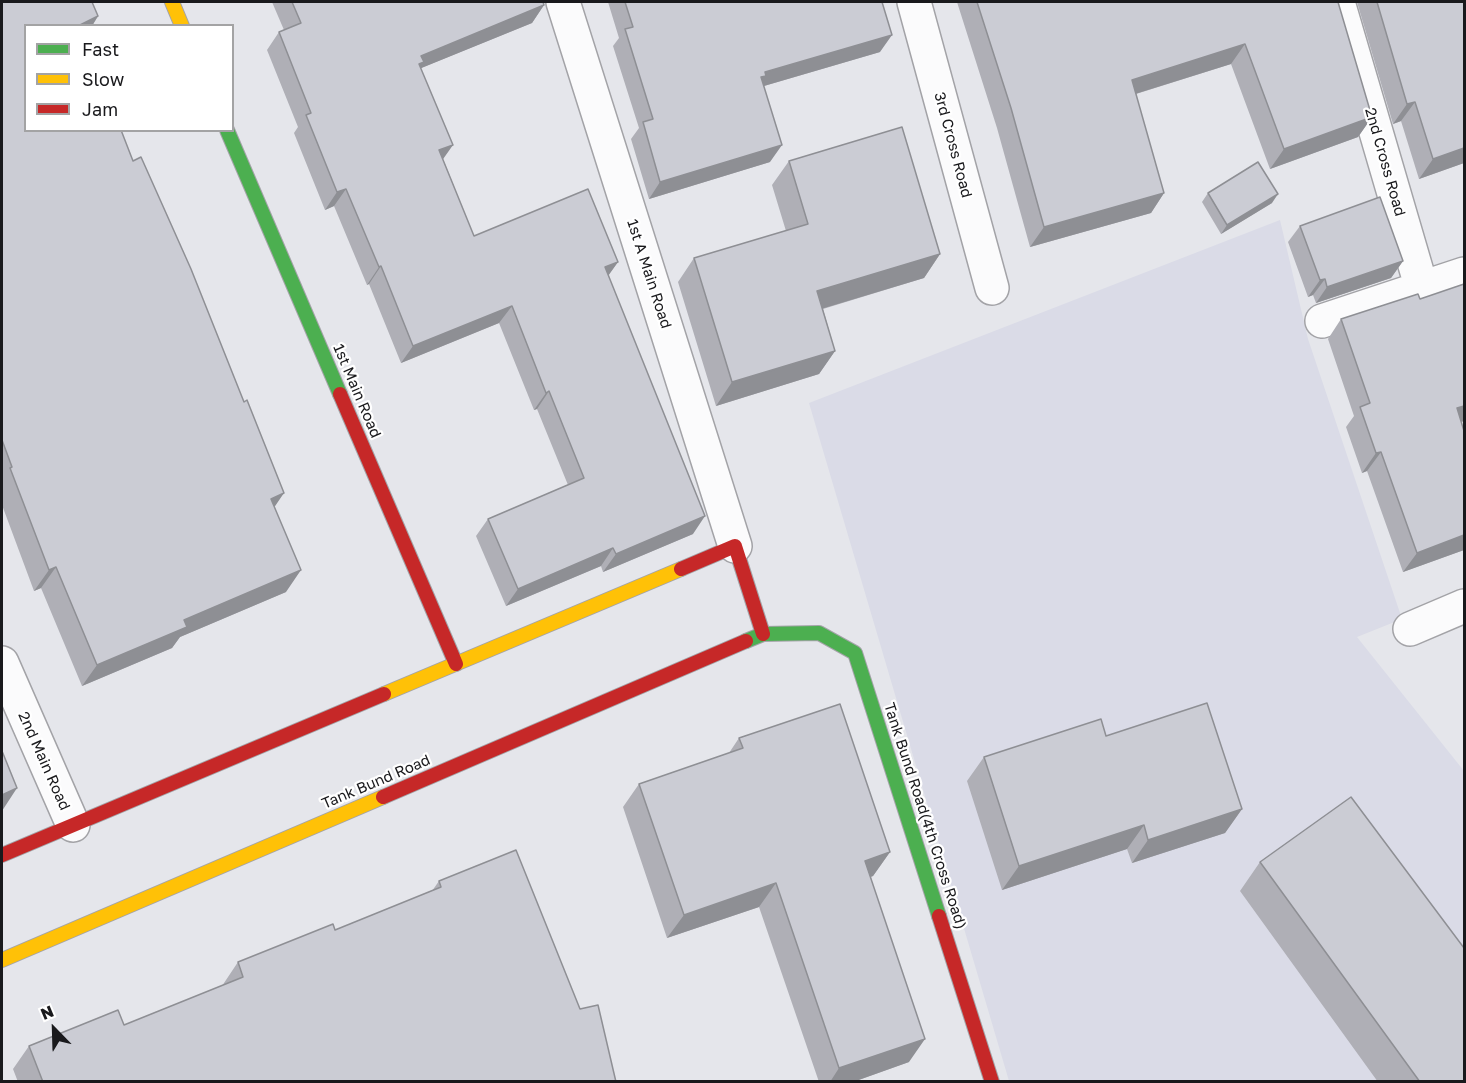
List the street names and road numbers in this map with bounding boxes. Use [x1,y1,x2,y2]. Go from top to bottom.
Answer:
street label: 3rd Cross Road [930,90,976,200]
street label: 2nd Cross Road [1361,106,1409,218]
street label: 1st A Main Road [623,217,675,331]
street label: 1st Main Road [329,341,385,441]
street label: Tank Bund Road(4th Cross Road) [880,701,970,931]
street label: 2nd Main Road [14,709,74,813]
street label: Tank Bund Road [319,751,433,813]

